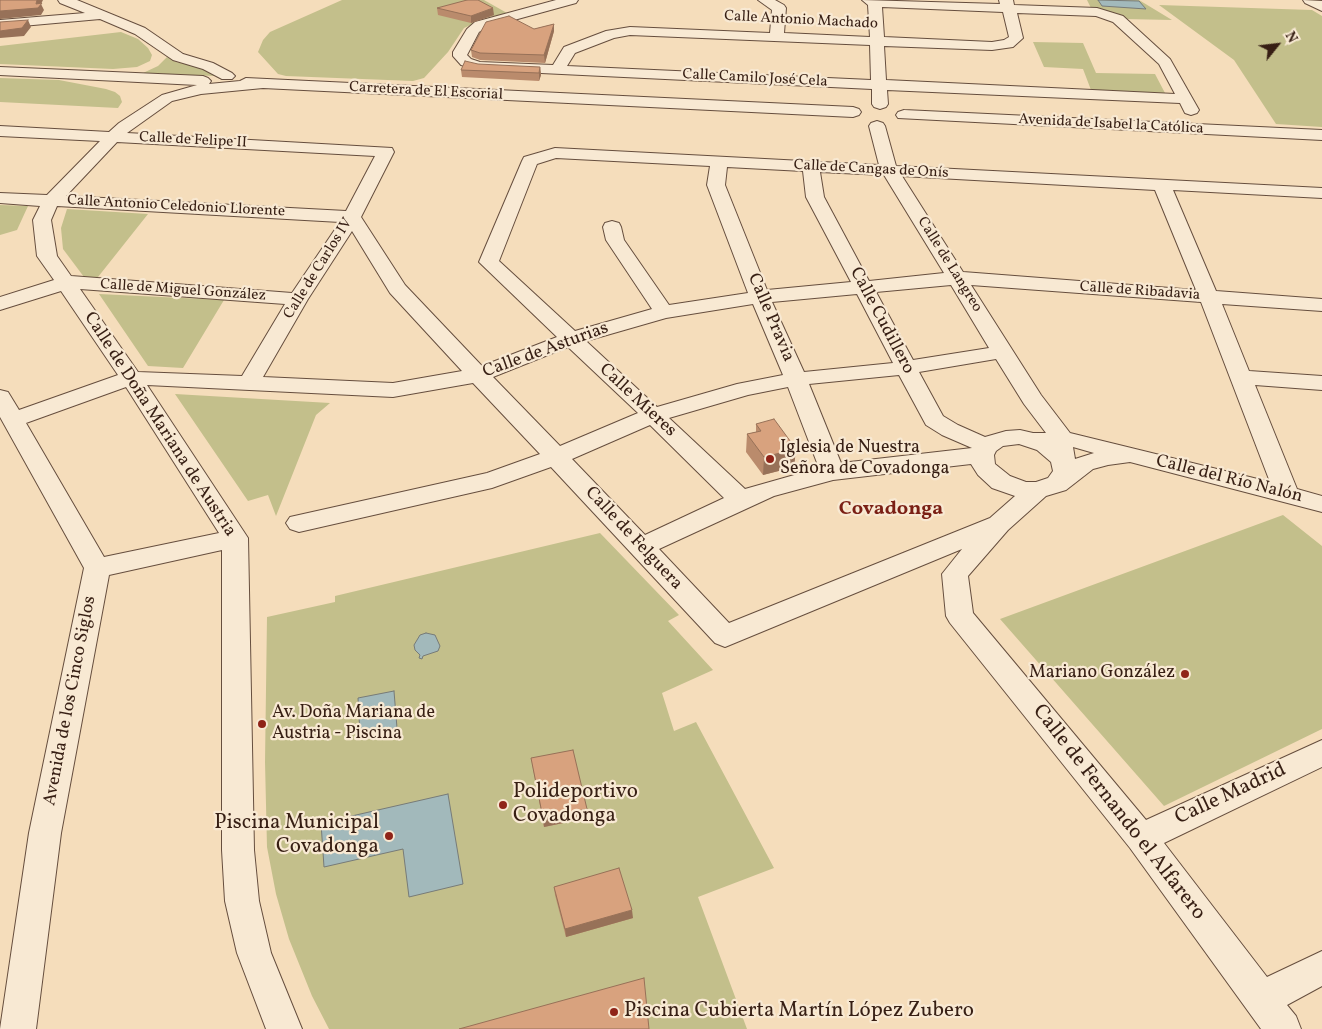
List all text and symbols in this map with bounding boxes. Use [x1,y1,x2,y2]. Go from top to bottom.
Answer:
street label: Calle Antonio Machado [724,8,878,34]
north arrow [1252,20,1302,70]
text: N [1280,28,1301,47]
street label: Calle Camilo José Cela [682,66,828,92]
street label: Carretera de El Escorial [349,79,503,105]
street label: Avenida de Isabel la Católica [1018,111,1204,139]
street label: Calle de Felipe II [139,129,247,153]
street label: Calle de Cangas de Onís [793,157,949,183]
street label: Calle Antonio Celedonio Llorente [67,192,285,222]
street label: Calle de Langreo [913,214,985,316]
street label: Calle de Carlos IV [281,215,357,323]
street label: Calle Cudillero [844,264,918,378]
street label: Calle Pravia [742,271,798,365]
street label: Calle de Miguel González [100,276,266,306]
street label: Calle de Ribadavia [1079,279,1201,305]
street label: Calle de Doña Mariana de Austria [78,309,240,541]
street label: Calle de Asturias [480,318,612,384]
street label: Calle Mieres [594,360,680,442]
place label: Iglesia de Nuestra Señora de Covadonga [780,438,949,480]
street label: Calle del Río Nalón [1154,451,1304,509]
marker: Iglesia de Nuestra Señora de Covadonga [764,453,776,465]
street label: Calle de Felguera [580,483,686,595]
district label: Covadonga [839,498,943,522]
street label: Avenida de los Cinco Siglos [40,594,102,808]
place label: Mariano González [1029,663,1175,685]
marker: Mariano González [1179,668,1191,680]
street label: Calle de Fernando el Alfarero [1026,700,1210,926]
place label: Av. Doña Mariana de Austria - Piscina [272,703,435,746]
marker: Av. Doña Mariana de Austria - Piscina [256,718,268,730]
street label: Calle Madrid [1171,758,1291,832]
place label: Polideportivo Covadonga [513,780,638,830]
marker: Polideportivo Covadonga [497,799,509,811]
place label: Piscina Municipal Covadonga [214,811,379,861]
marker: Piscina Municipal Covadonga [383,830,395,842]
place label: Piscina Cubierta Martín López Zubero [624,999,974,1025]
marker: Piscina Cubierta Martín López Zubero [608,1006,620,1018]

